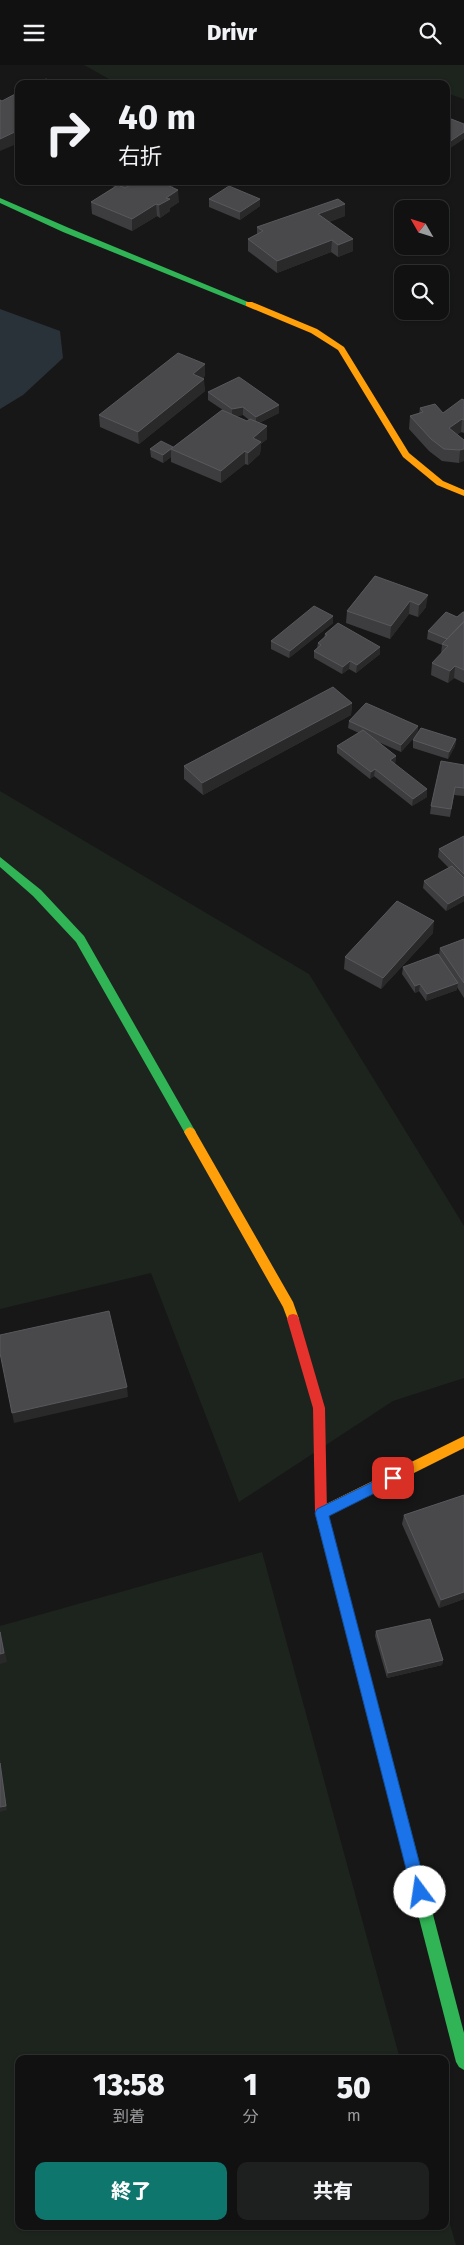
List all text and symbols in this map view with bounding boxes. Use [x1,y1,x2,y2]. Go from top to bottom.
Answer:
icon: menu [20,19,48,47]
text: Drivr [207,19,257,46]
icon: search [416,19,444,47]
text: 40 m [118,96,196,138]
icon: right [35,100,100,165]
text: 右折 [118,143,162,170]
north arrow [394,200,449,255]
map controls [394,200,449,320]
button: search [394,265,449,320]
pin [372,1457,414,1499]
icon: arrive [379,1464,407,1492]
position arrow [393,1865,445,1917]
text: 13:58 [93,2067,165,2103]
text: 1 [244,2067,258,2103]
text: 50 [337,2070,371,2106]
text: m [347,2106,361,2125]
text: 到着 [113,2107,145,2126]
text: 分 [243,2107,259,2126]
button: 終了 [35,2162,227,2220]
button: 共有 [237,2162,429,2220]

